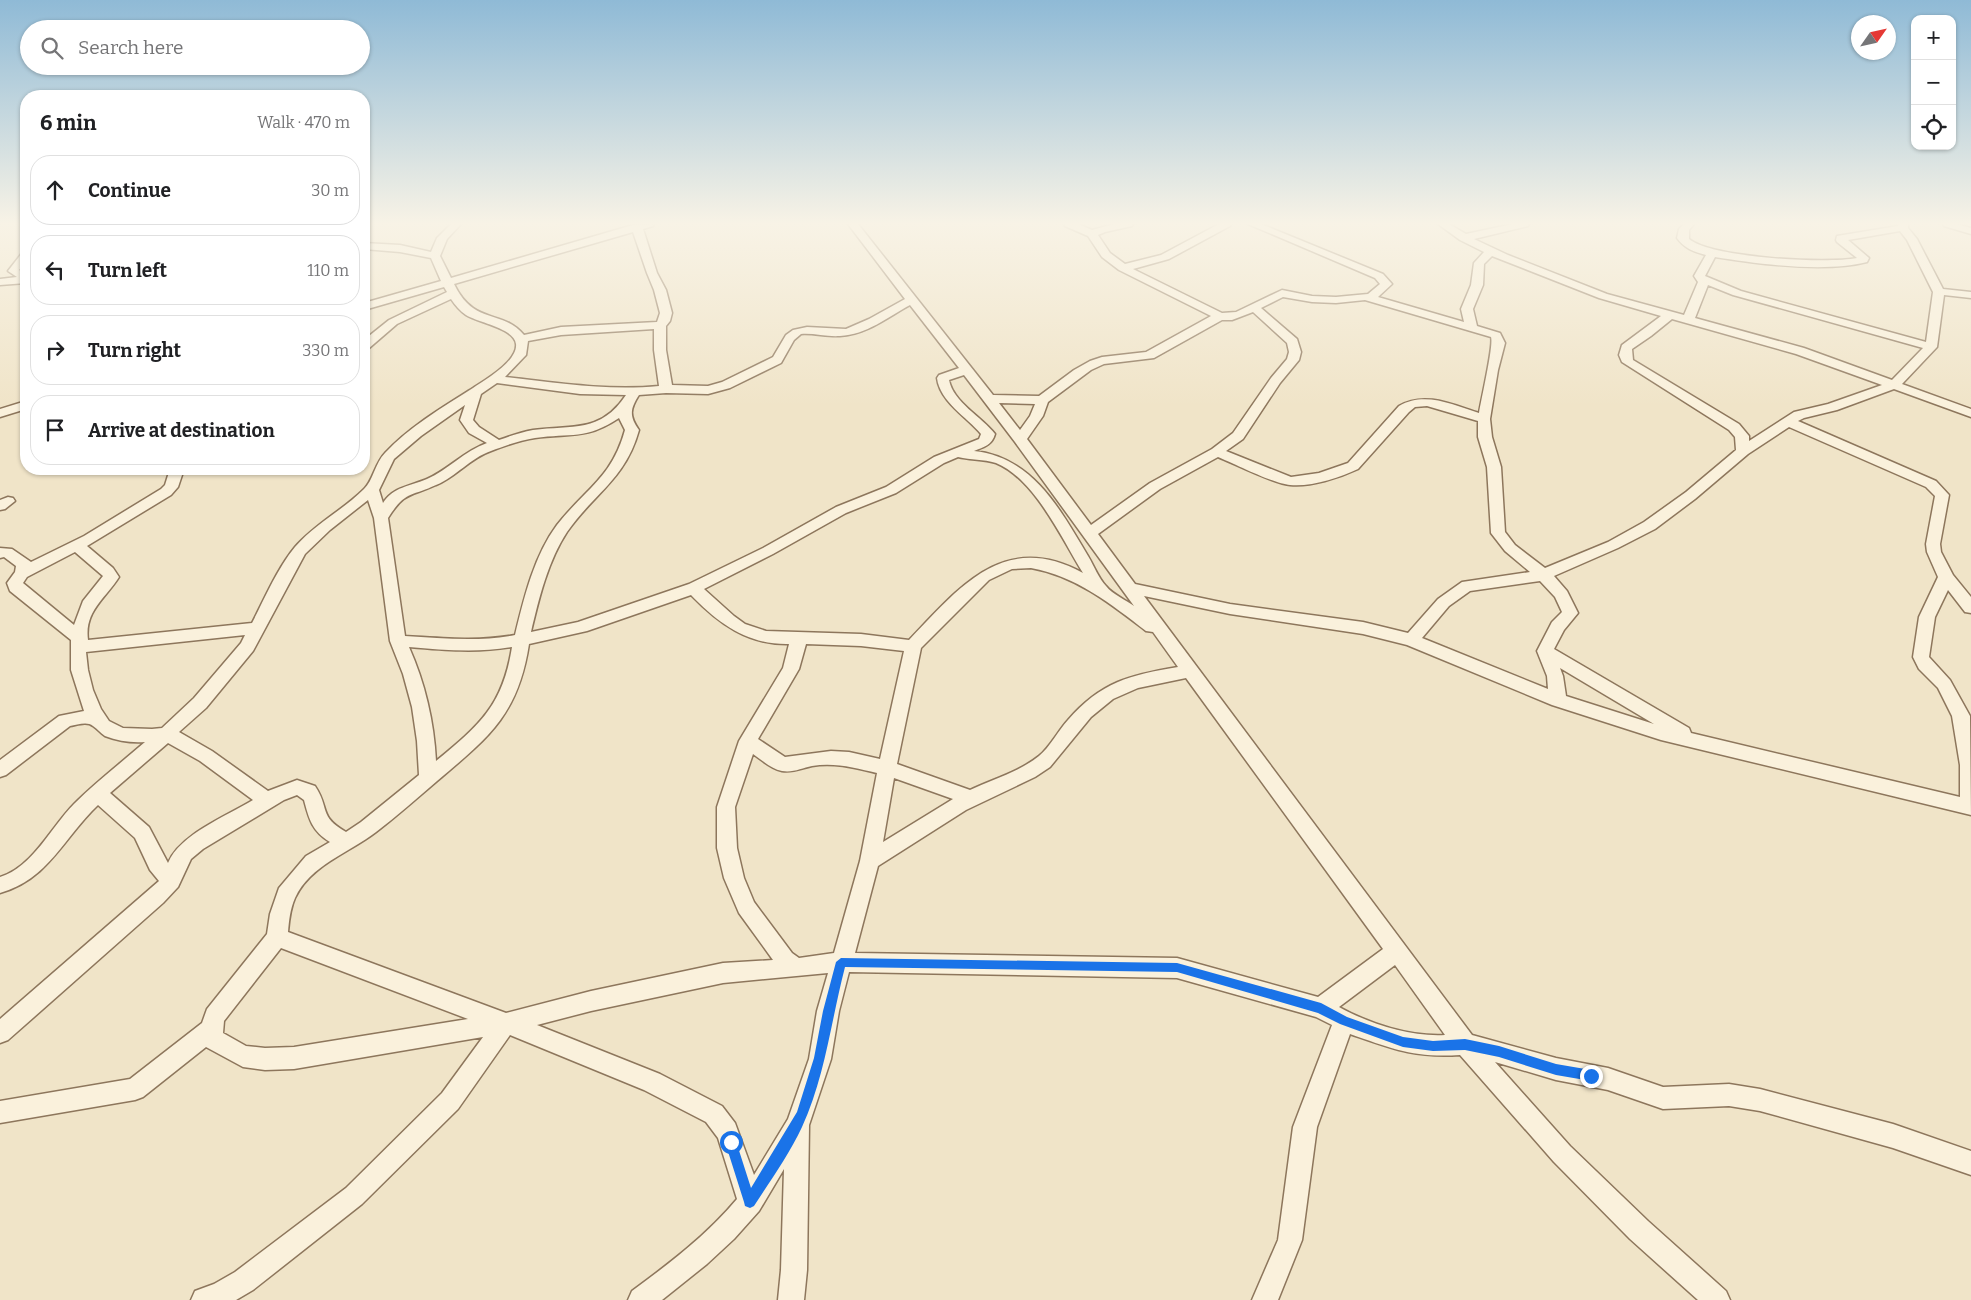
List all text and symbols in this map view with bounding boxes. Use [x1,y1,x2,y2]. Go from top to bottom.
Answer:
north arrow [1851,15,1896,60]
map controls [1911,15,1956,150]
button: + [1911,15,1956,60]
search box [20,20,370,75]
icon: search [38,34,66,62]
text: Search here [78,36,183,59]
button: − [1911,60,1956,105]
button: locate [1911,105,1956,150]
text: 6 min [40,110,96,136]
text: Walk · 470 m [257,113,350,132]
icon: ahead [41,176,69,204]
text: Continue [88,179,171,202]
text: 30 m [311,181,349,200]
icon: left [41,256,69,284]
text: Turn left [88,259,167,282]
text: 110 m [307,261,349,280]
icon: right [41,336,69,364]
text: Turn right [88,339,181,362]
text: 330 m [302,341,349,360]
icon: arrive [41,416,69,444]
text: Arrive at destination [88,419,275,442]
route end [1580,1065,1603,1088]
route start [720,1131,743,1154]

